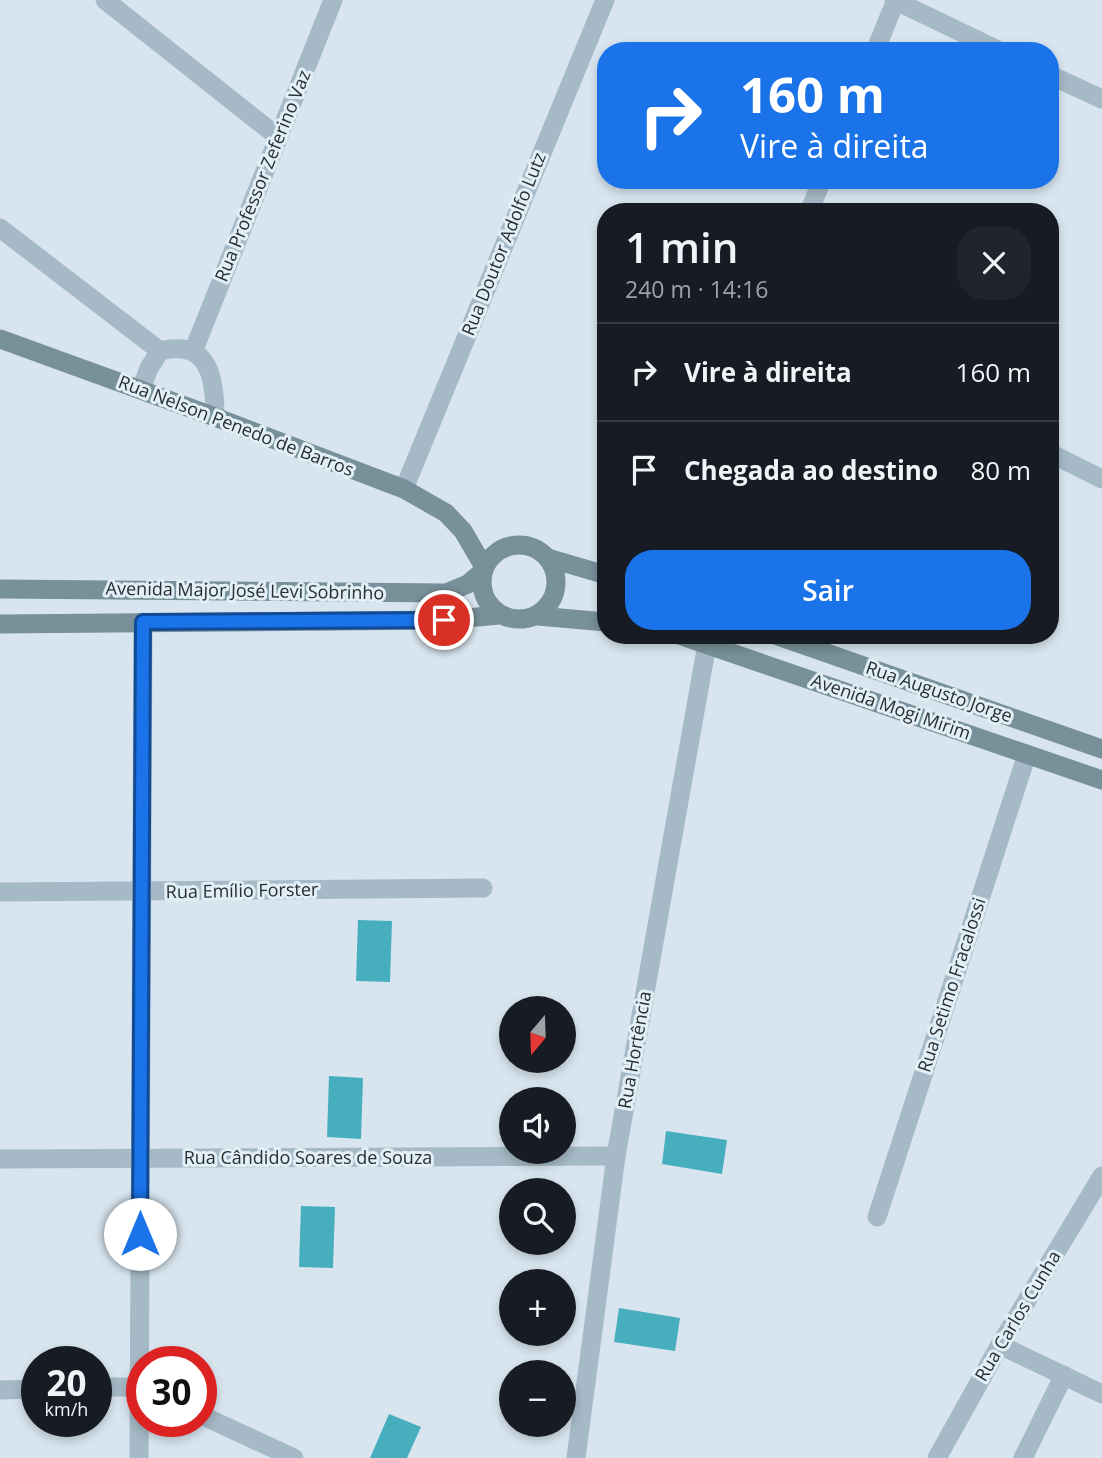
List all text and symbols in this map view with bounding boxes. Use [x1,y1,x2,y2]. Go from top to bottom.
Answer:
text: 160 m [740,61,885,127]
street label: Rua Professor Zeferino Vaz [209,66,316,285]
icon: right [625,70,716,161]
text: Vire à direita [740,124,929,167]
street label: Rua Doutor Adolfo Lutz [455,148,551,339]
text: 1 min [625,218,738,275]
button: close [957,226,1031,300]
text: 240 m · 14:16 [625,273,768,305]
icon: right [625,353,663,391]
text: Vire à direita [684,354,852,390]
text: 160 m [956,354,1031,390]
street label: Rua Nelson Penedo de Barros [115,369,357,481]
icon: arrive [625,451,663,489]
text: Chegada ao destino [684,452,938,488]
text: 80 m [970,452,1031,488]
button: Sair [625,550,1031,630]
street label: Avenida Major José Levi Sobrinho [106,576,385,604]
pin [414,590,474,650]
icon: arrive [425,601,463,639]
street label: Rua Augusto Jorge [863,655,1016,727]
street label: Avenida Mogi Mirim [808,668,974,745]
street label: Rua Emílio Forster [166,877,319,903]
street label: Rua Setimo Fracalossi [911,894,991,1075]
street label: Rua Hortência [612,989,656,1111]
north arrow [499,996,576,1073]
map controls [499,996,576,1437]
button: sound [499,1087,576,1164]
street label: Rua Cândido Soares de Souza [184,1145,432,1169]
button: search [499,1178,576,1255]
position arrow [103,1197,177,1271]
street label: Rua Carlos Cunha [969,1246,1066,1385]
button: + [499,1269,576,1346]
speed limit sign: 30 [126,1346,217,1437]
text: 20 [46,1359,87,1406]
button: − [499,1360,576,1437]
text: km/h [45,1397,88,1421]

